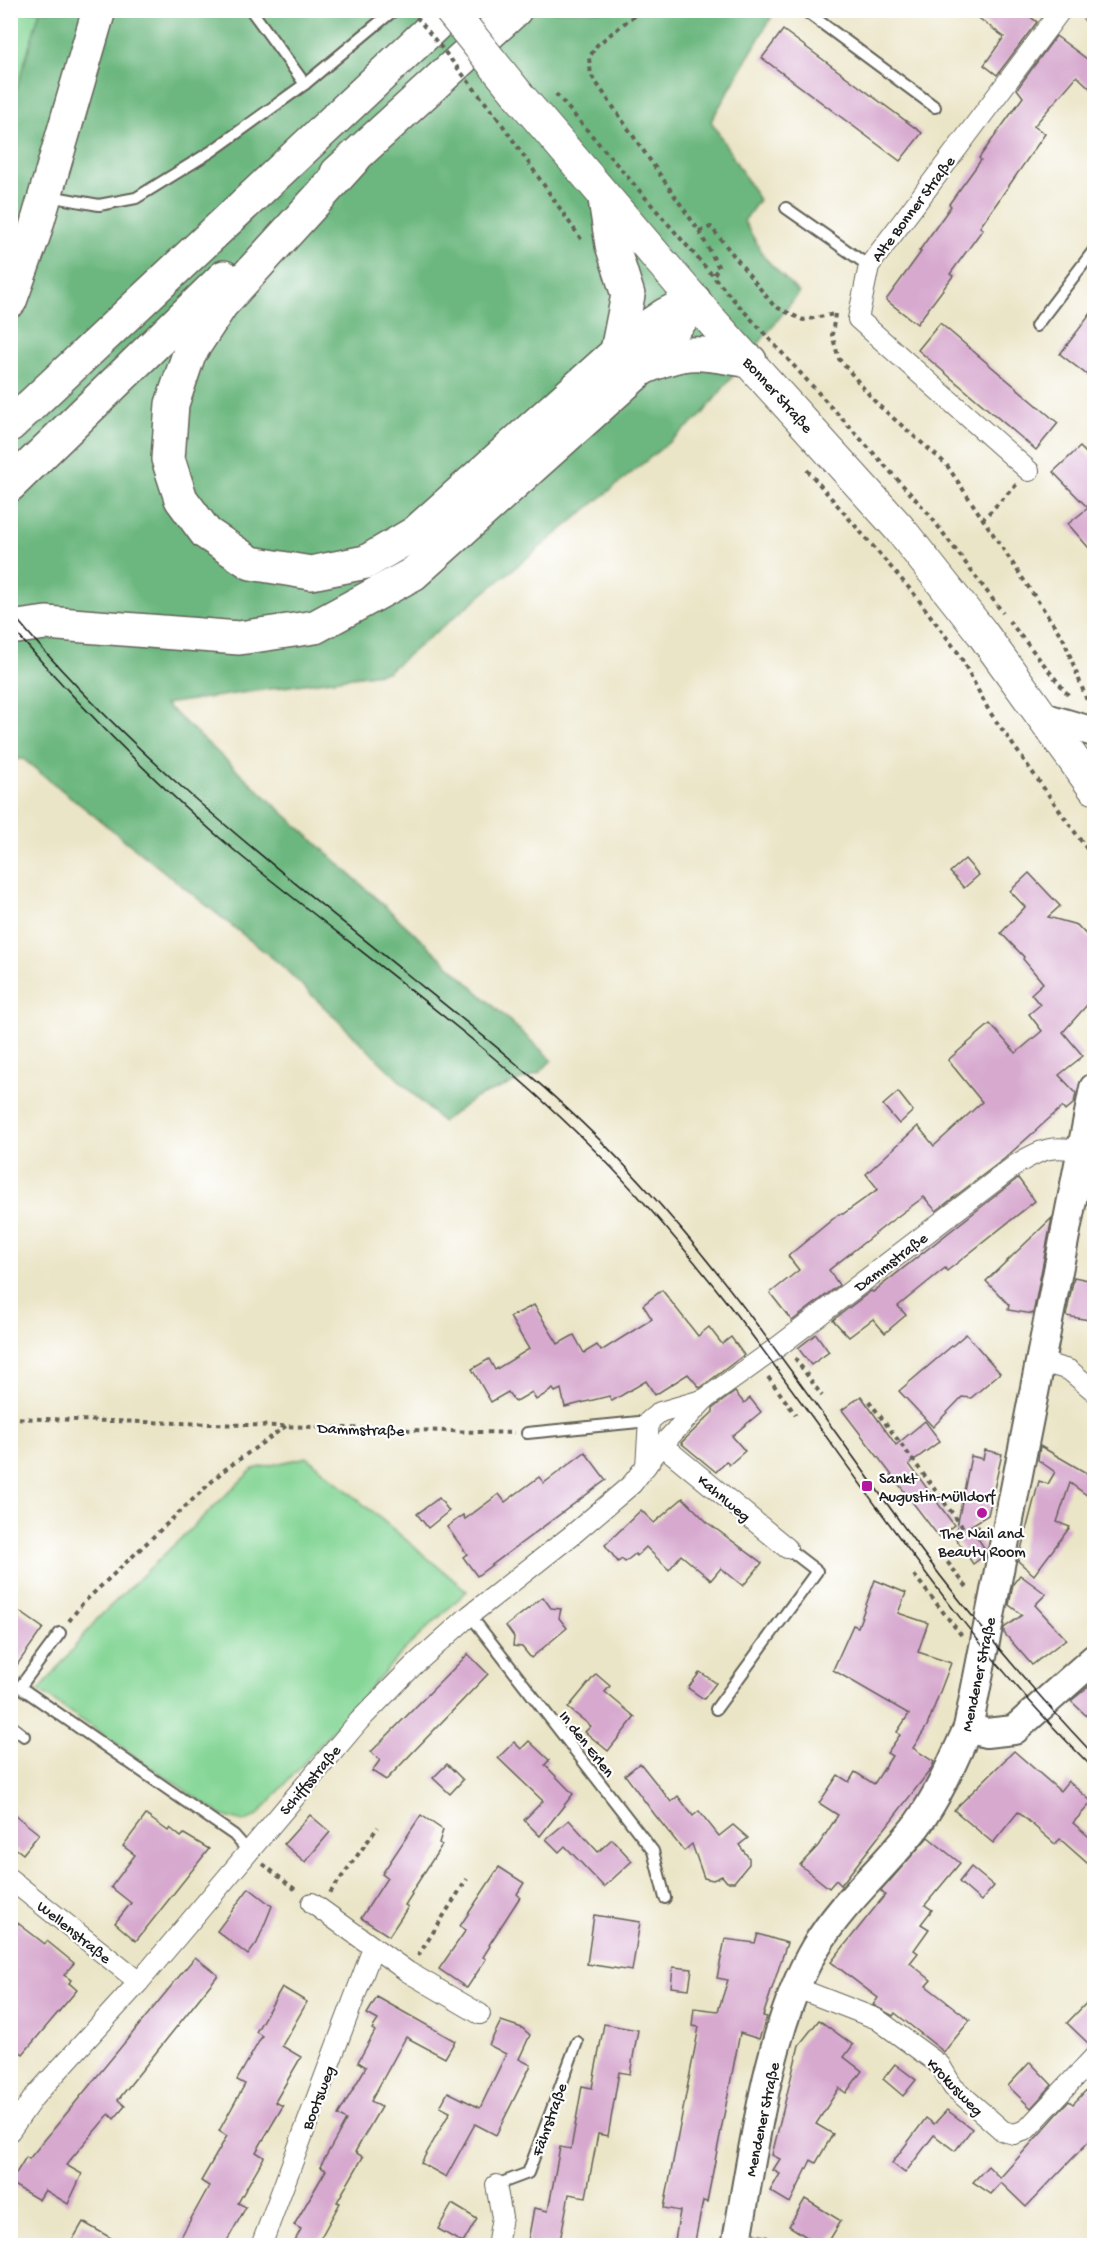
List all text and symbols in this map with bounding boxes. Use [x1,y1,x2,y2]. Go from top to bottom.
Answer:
street label: Alte Bonner Straße [869,153,961,267]
street label: Bonner Straße [737,354,816,439]
street label: Dammstraße [851,1230,933,1298]
street label: Dammstraße [316,1420,405,1443]
place label: Sankt Augustin-Mülldorf [879,1471,996,1508]
street label: Kahnweg [692,1472,753,1527]
marker: Sankt Augustin-Mülldorf [860,1479,874,1493]
marker: The Nail and Beauty Room [975,1506,989,1520]
place label: The Nail and Beauty Room [937,1526,1026,1563]
street label: Mendener Straße [959,1615,1002,1734]
street label: In den Erlen [553,1708,617,1783]
street label: Schiffsstraße [277,1742,347,1820]
street label: Wellenstraße [32,1898,114,1970]
street label: Krokusweg [921,2056,986,2121]
street label: Mendener Straße [743,2060,786,2179]
street label: Bootsweg [299,2064,341,2134]
street label: Fährstraße [529,2080,574,2160]

